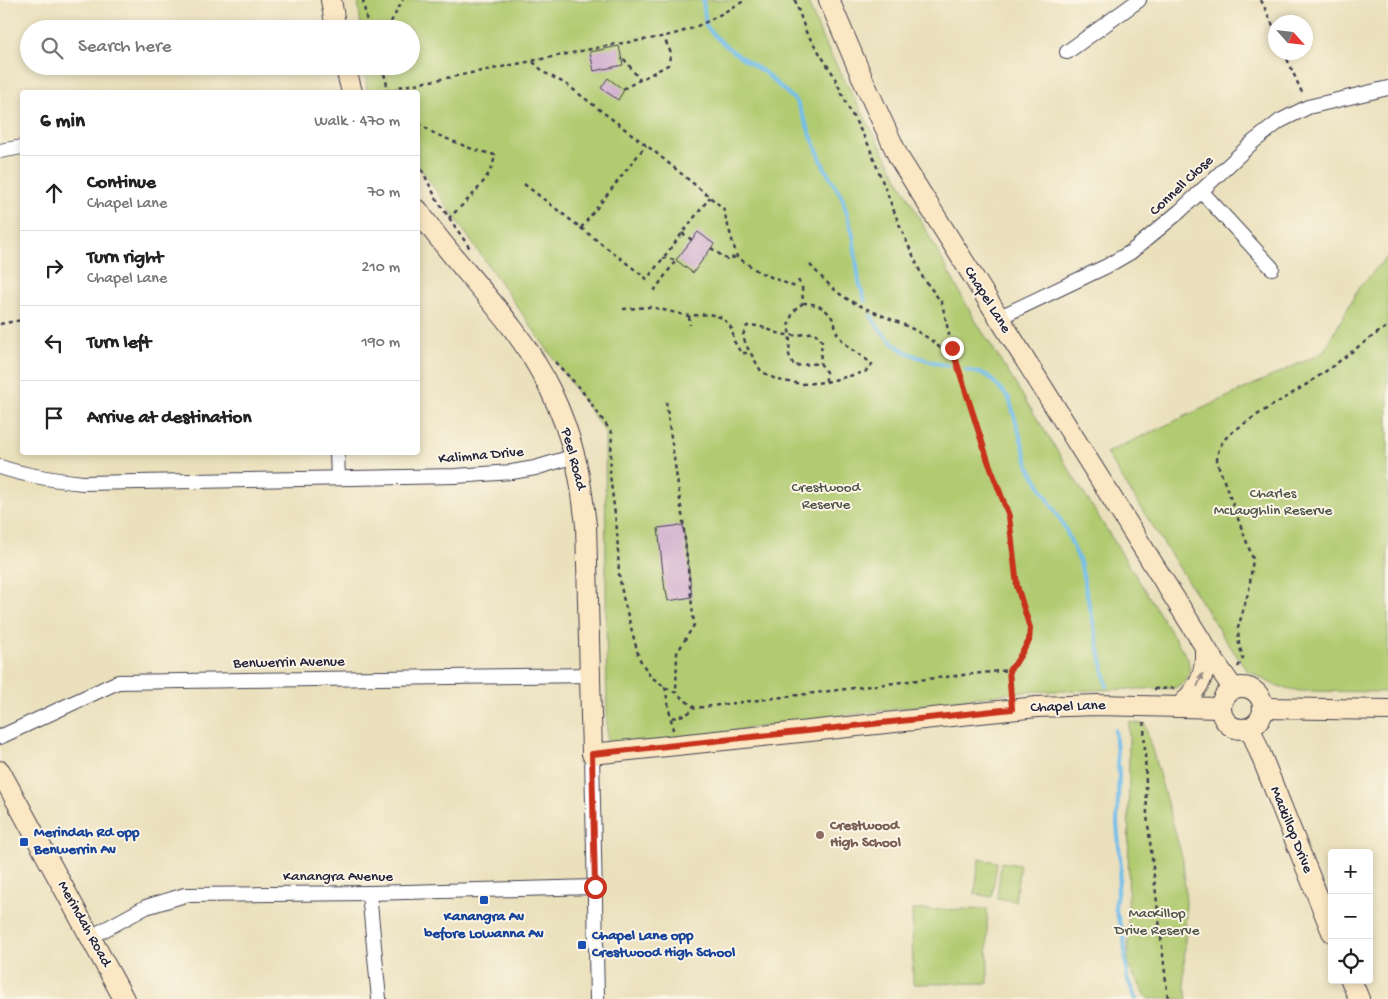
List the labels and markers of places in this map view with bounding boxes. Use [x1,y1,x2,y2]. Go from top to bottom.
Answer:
place label: Crestwood High School [829,817,902,852]
place label: Merindah Rd opp Benwerrin Av [33,824,140,859]
marker: Crestwood High School [814,829,826,841]
marker: Merindah Rd opp Benwerrin Av [18,836,30,848]
marker: Kanangra Av before Lowanna Av [478,894,490,906]
place label: Kanangra Av before Lowanna Av [423,908,544,943]
place label: Chapel Lane opp Crestwood High School [591,927,736,962]
marker: Chapel Lane opp Crestwood High School [576,939,588,951]

